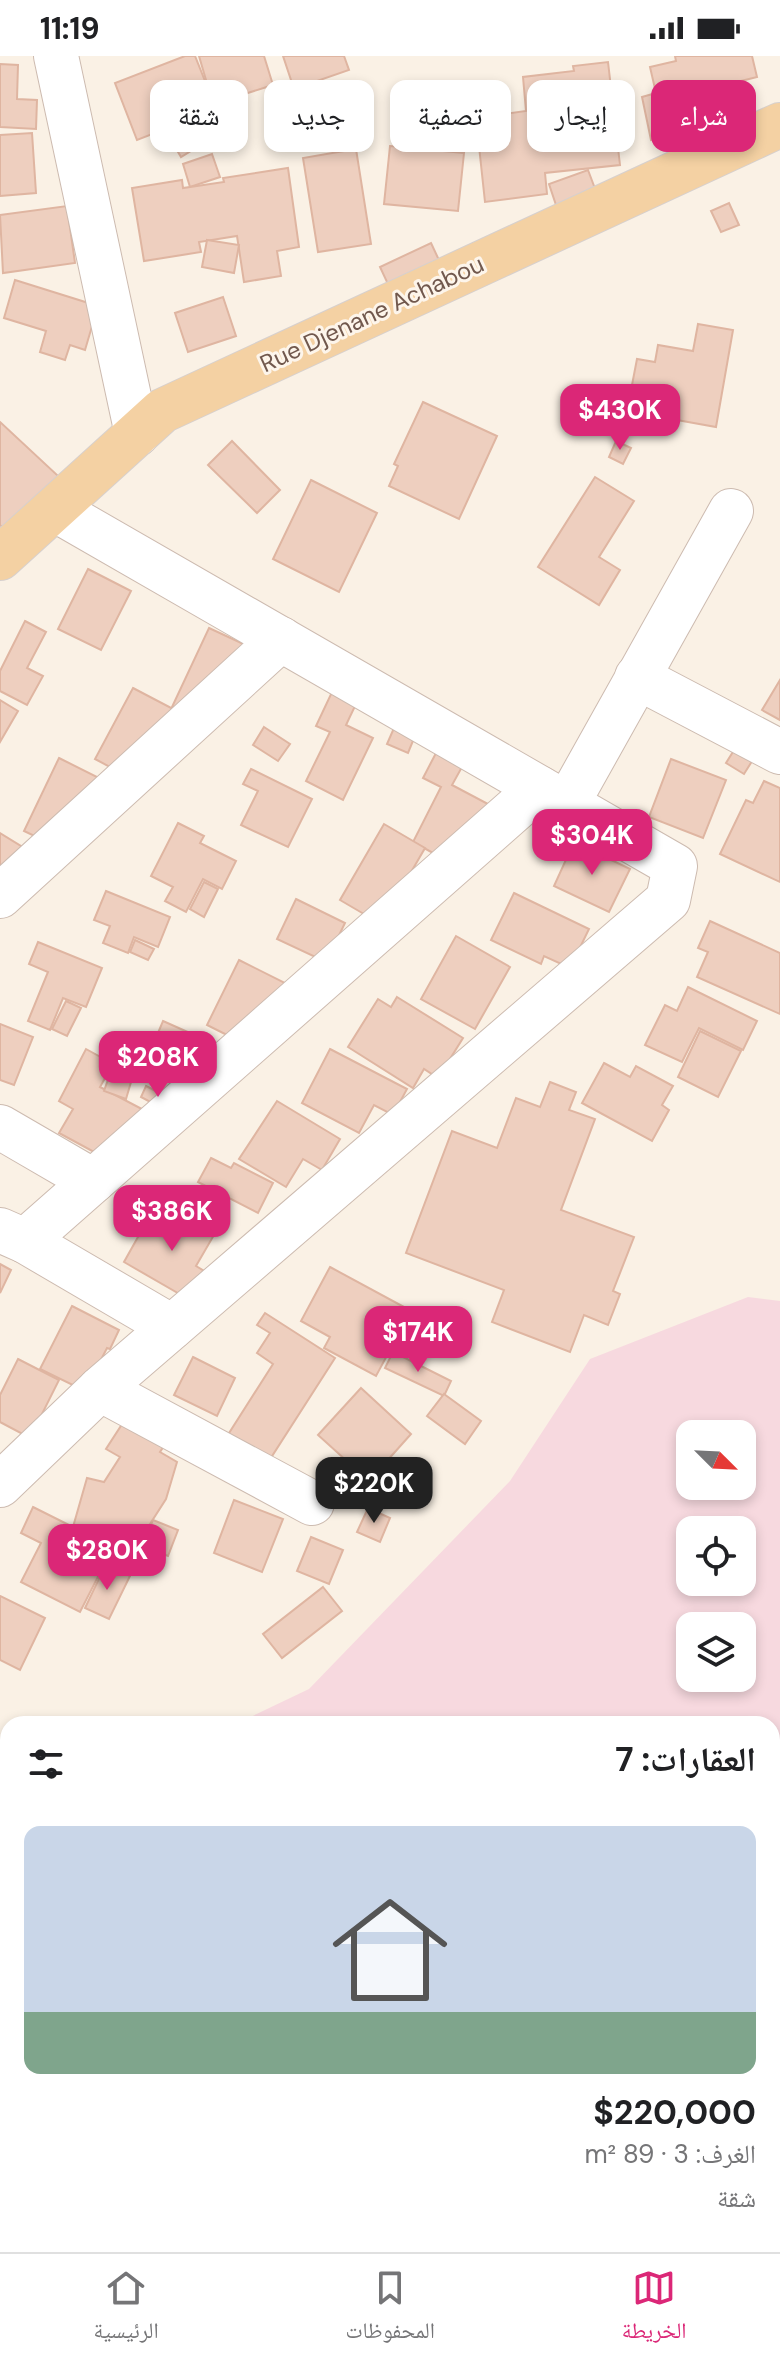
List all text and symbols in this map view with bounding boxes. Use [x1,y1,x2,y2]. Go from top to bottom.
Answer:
text: 11:19 [40,9,99,48]
chip: شقة [150,80,248,152]
chip: جديد [264,80,374,152]
chip: تصفية [390,80,511,152]
chip: إيجار [527,80,635,152]
chip: شراء [651,80,756,152]
street label: Rue Djenane Achabou [255,248,489,379]
pin: $430K [564,384,676,452]
text: $430K [578,393,662,427]
pin: $304K [536,809,648,877]
text: $304K [550,818,634,852]
pin: $208K [102,1031,214,1099]
text: $208K [117,1040,199,1074]
pin: $386K [116,1185,228,1253]
text: $386K [131,1194,213,1228]
pin: $174K [362,1306,474,1374]
text: $174K [382,1315,454,1349]
north arrow [676,1420,756,1500]
map controls [676,1420,756,1692]
pin: $220K [318,1457,430,1525]
text: $220K [334,1466,414,1500]
button: locate [676,1516,756,1596]
pin: $280K [51,1524,163,1592]
text: $280K [66,1533,148,1567]
button: layers [676,1612,756,1692]
text: العقارات: 7 [615,1737,756,1782]
icon: filters [24,1742,68,1786]
icon: home [318,1878,462,2022]
text: $220,000 [593,2090,756,2135]
text: الغرف: 3 · 89 m² [584,2137,756,2171]
text: شقة [717,2181,756,2215]
tab: الرئيسية [93,2266,159,2352]
tab: المحفوظات [345,2266,435,2352]
tab: الخريطة [622,2266,687,2352]

